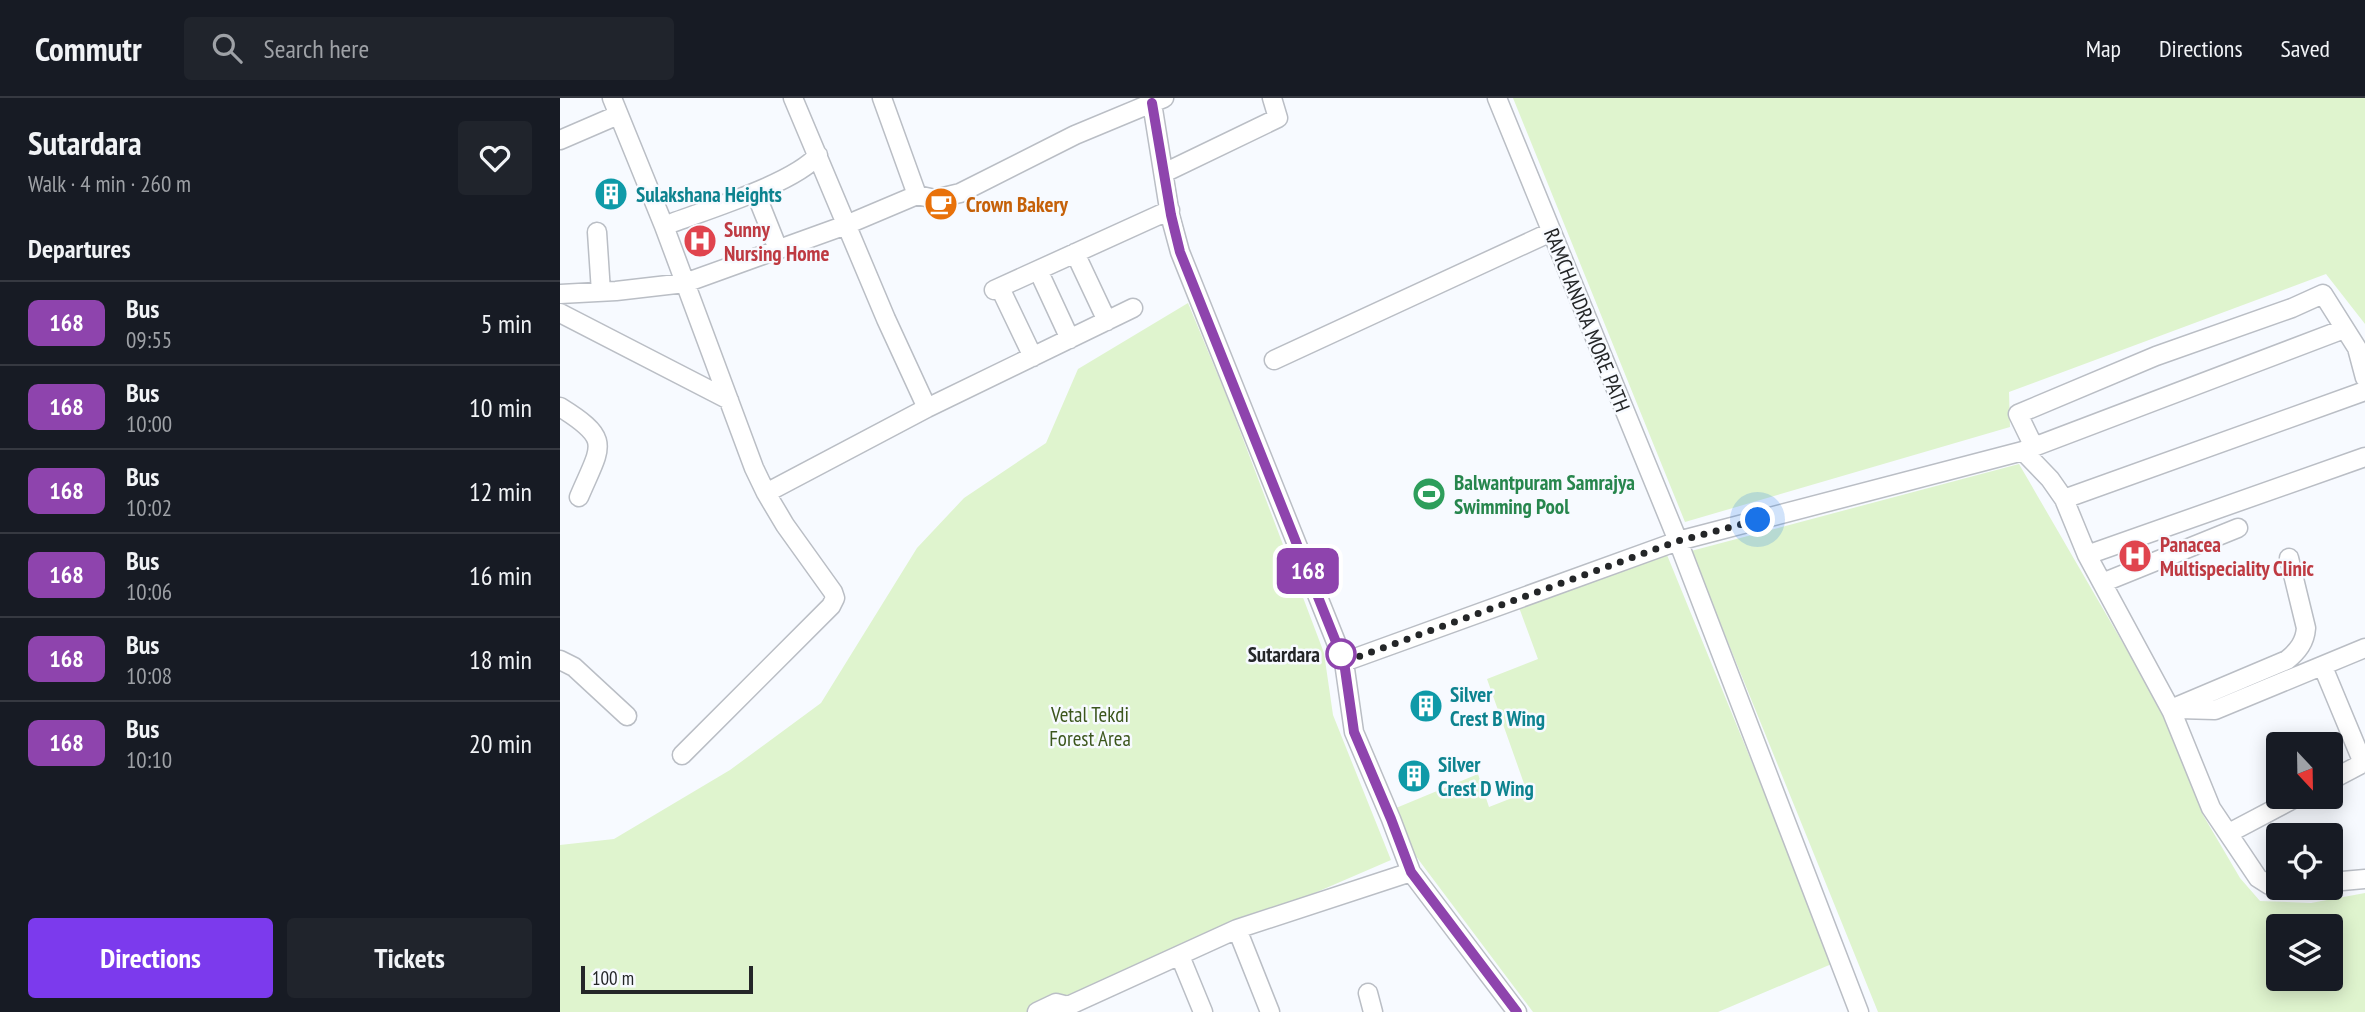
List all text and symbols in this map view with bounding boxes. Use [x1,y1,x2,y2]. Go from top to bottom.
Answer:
search box [184,17,674,80]
text: Commutr [35,27,142,70]
icon: search [208,29,246,67]
text: Search here [264,32,369,65]
text: Map [2086,33,2121,64]
text: Directions [2159,33,2243,64]
text: Saved [2281,33,2330,64]
text: Sutardara [28,121,142,164]
button: heart [458,121,532,195]
text: Walk · 4 min · 260 m [28,169,191,198]
building icon: Sulakshana Heights [592,175,630,213]
place label: Sulakshana Heights [636,181,782,208]
cafe icon: Crown Bakery [922,185,960,223]
place label: Crown Bakery [966,191,1069,218]
place label: Sunny Nursing Home [724,216,829,267]
hospital icon: Sunny Nursing Home [681,222,719,260]
street label: RAMCHANDRA MORE PATH [1538,224,1636,416]
text: Departures [28,232,131,265]
text: Bus [126,292,159,325]
text: 168 [49,307,84,338]
text: 5 min [481,307,532,340]
text: 09:55 [126,325,172,354]
text: Bus [126,376,159,409]
text: 168 [49,391,84,422]
text: 10 min [469,391,532,424]
text: 10:00 [126,409,172,438]
text: Bus [126,460,159,493]
place label: Balwantpuram Samrajya Swimming Pool [1454,469,1635,520]
text: 168 [49,475,84,506]
text: 12 min [469,475,532,508]
sports icon: Balwantpuram Samrajya Swimming Pool [1410,475,1448,513]
text: 10:02 [126,493,172,522]
your location [1740,502,1775,537]
place label: Panacea Multispeciality Clinic [2160,531,2315,582]
hospital icon: Panacea Multispeciality Clinic [2116,537,2154,575]
text: Bus [126,544,159,577]
line badge: 168 [1268,548,1348,594]
text: 168 [1291,555,1325,586]
text: 168 [49,559,84,590]
text: 16 min [469,559,532,592]
text: 10:06 [126,577,172,606]
text: Bus [126,628,159,661]
marker: Sutardara [1326,639,1356,669]
place label: Sutardara [1248,641,1320,668]
text: 168 [49,643,84,674]
text: 18 min [469,643,532,676]
text: 10:08 [126,661,172,690]
place label: Silver Crest B Wing [1450,681,1545,732]
building icon: Silver Crest B Wing [1407,687,1445,725]
park label: Vetal Tekdi Forest Area [1049,701,1131,752]
text: Bus [126,712,159,745]
text: 168 [49,727,84,758]
text: 20 min [469,727,532,760]
north arrow [2266,732,2343,808]
map controls [2266,732,2343,991]
text: 10:10 [126,745,172,774]
place label: Silver Crest D Wing [1438,751,1534,802]
building icon: Silver Crest D Wing [1395,757,1433,795]
button: locate [2266,823,2343,900]
button: layers [2266,914,2343,991]
button: Directions [28,918,273,998]
button: Tickets [287,918,532,998]
scale bar [581,963,752,995]
text: 100 m [592,966,634,990]

